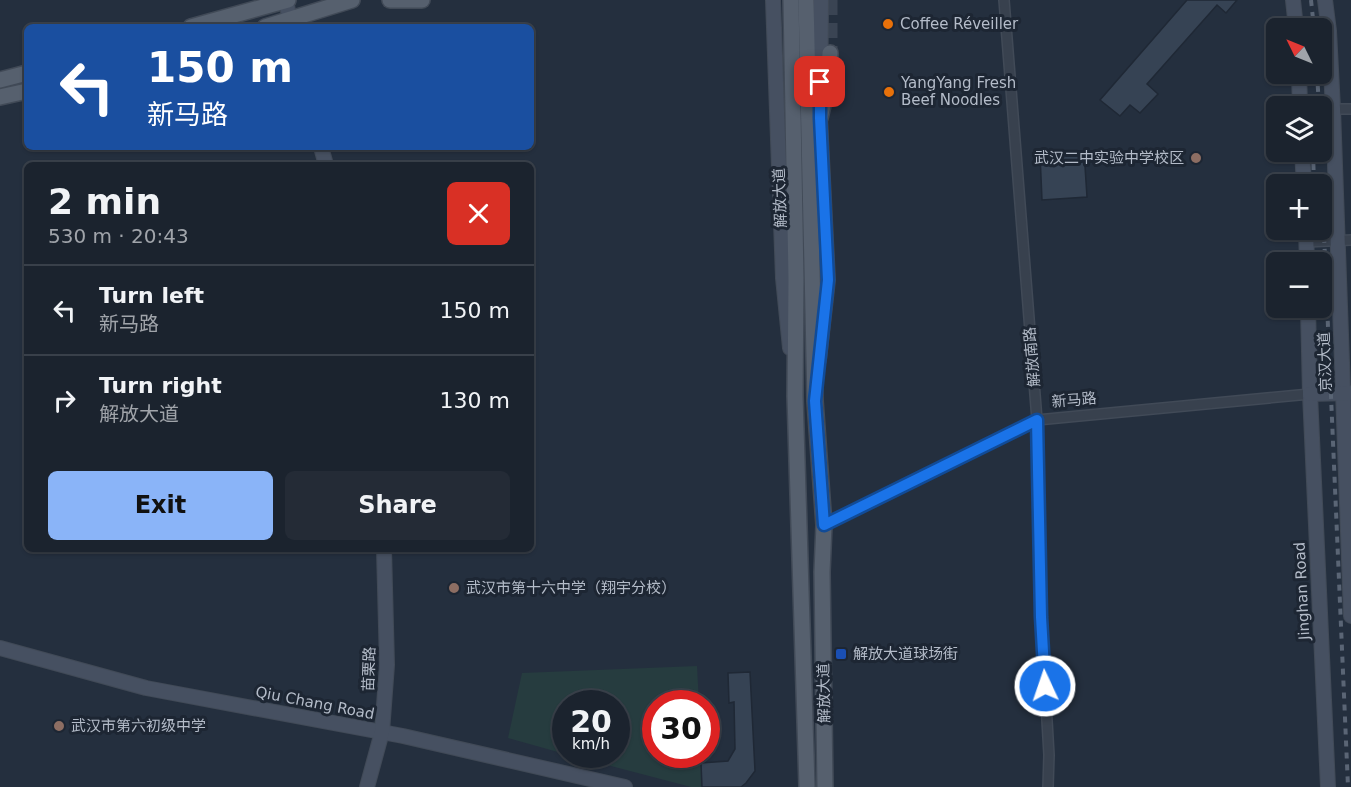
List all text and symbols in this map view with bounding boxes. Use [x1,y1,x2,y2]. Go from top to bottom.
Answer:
place label: Coffee Réveiller [900,15,1019,33]
marker: Coffee Réveiller [881,17,895,31]
north arrow [1266,18,1332,84]
map controls [1266,18,1332,318]
text: 150 m [147,43,293,92]
icon: left [48,48,126,126]
pin [794,56,845,107]
icon: arrive [803,65,836,98]
place label: YangYang Fresh Beef Noodles [900,74,1016,109]
marker: YangYang Fresh Beef Noodles [882,85,896,99]
button: layers [1266,96,1332,162]
text: 新马路 [147,99,228,130]
place label: 武汉二中实验中学校区 [1034,149,1184,167]
marker: 武汉二中实验中学校区 [1189,151,1203,165]
street label: 解放大道 [770,168,790,228]
button: + [1266,174,1332,240]
text: 2 min [48,181,161,222]
button: close [447,182,510,245]
text: 530 m · 20:43 [48,224,189,248]
button: − [1266,252,1332,318]
text: Turn left [99,283,204,308]
icon: left [48,294,81,327]
text: 150 m [440,298,510,323]
text: 新马路 [99,312,159,336]
street label: 解放南路 [1020,326,1044,388]
street label: 京汉大道 [1315,332,1335,392]
text: Turn right [99,373,222,398]
icon: right [48,384,81,417]
text: 130 m [440,388,510,413]
street label: 新马路 [1051,389,1097,411]
text: 解放大道 [99,402,179,426]
button: Exit [48,471,273,540]
button: Share [285,471,510,540]
street label: Jinghan Road [1290,541,1314,642]
place label: 武汉市第十六中学（翔宇分校） [466,579,676,597]
marker: 武汉市第十六中学（翔宇分校） [447,581,461,595]
place label: 解放大道球场街 [853,645,958,663]
street label: 苗栗路 [359,646,379,692]
marker: 解放大道球场街 [834,647,848,661]
position arrow [1013,654,1077,718]
street label: 解放大道 [814,663,834,723]
street label: Qiu Chang Road [254,683,376,723]
speed limit sign: 30 [642,690,720,768]
text: 20 [570,704,612,739]
place label: 武汉市第六初级中学 [71,717,206,735]
marker: 武汉市第六初级中学 [52,719,66,733]
text: km/h [572,735,610,753]

